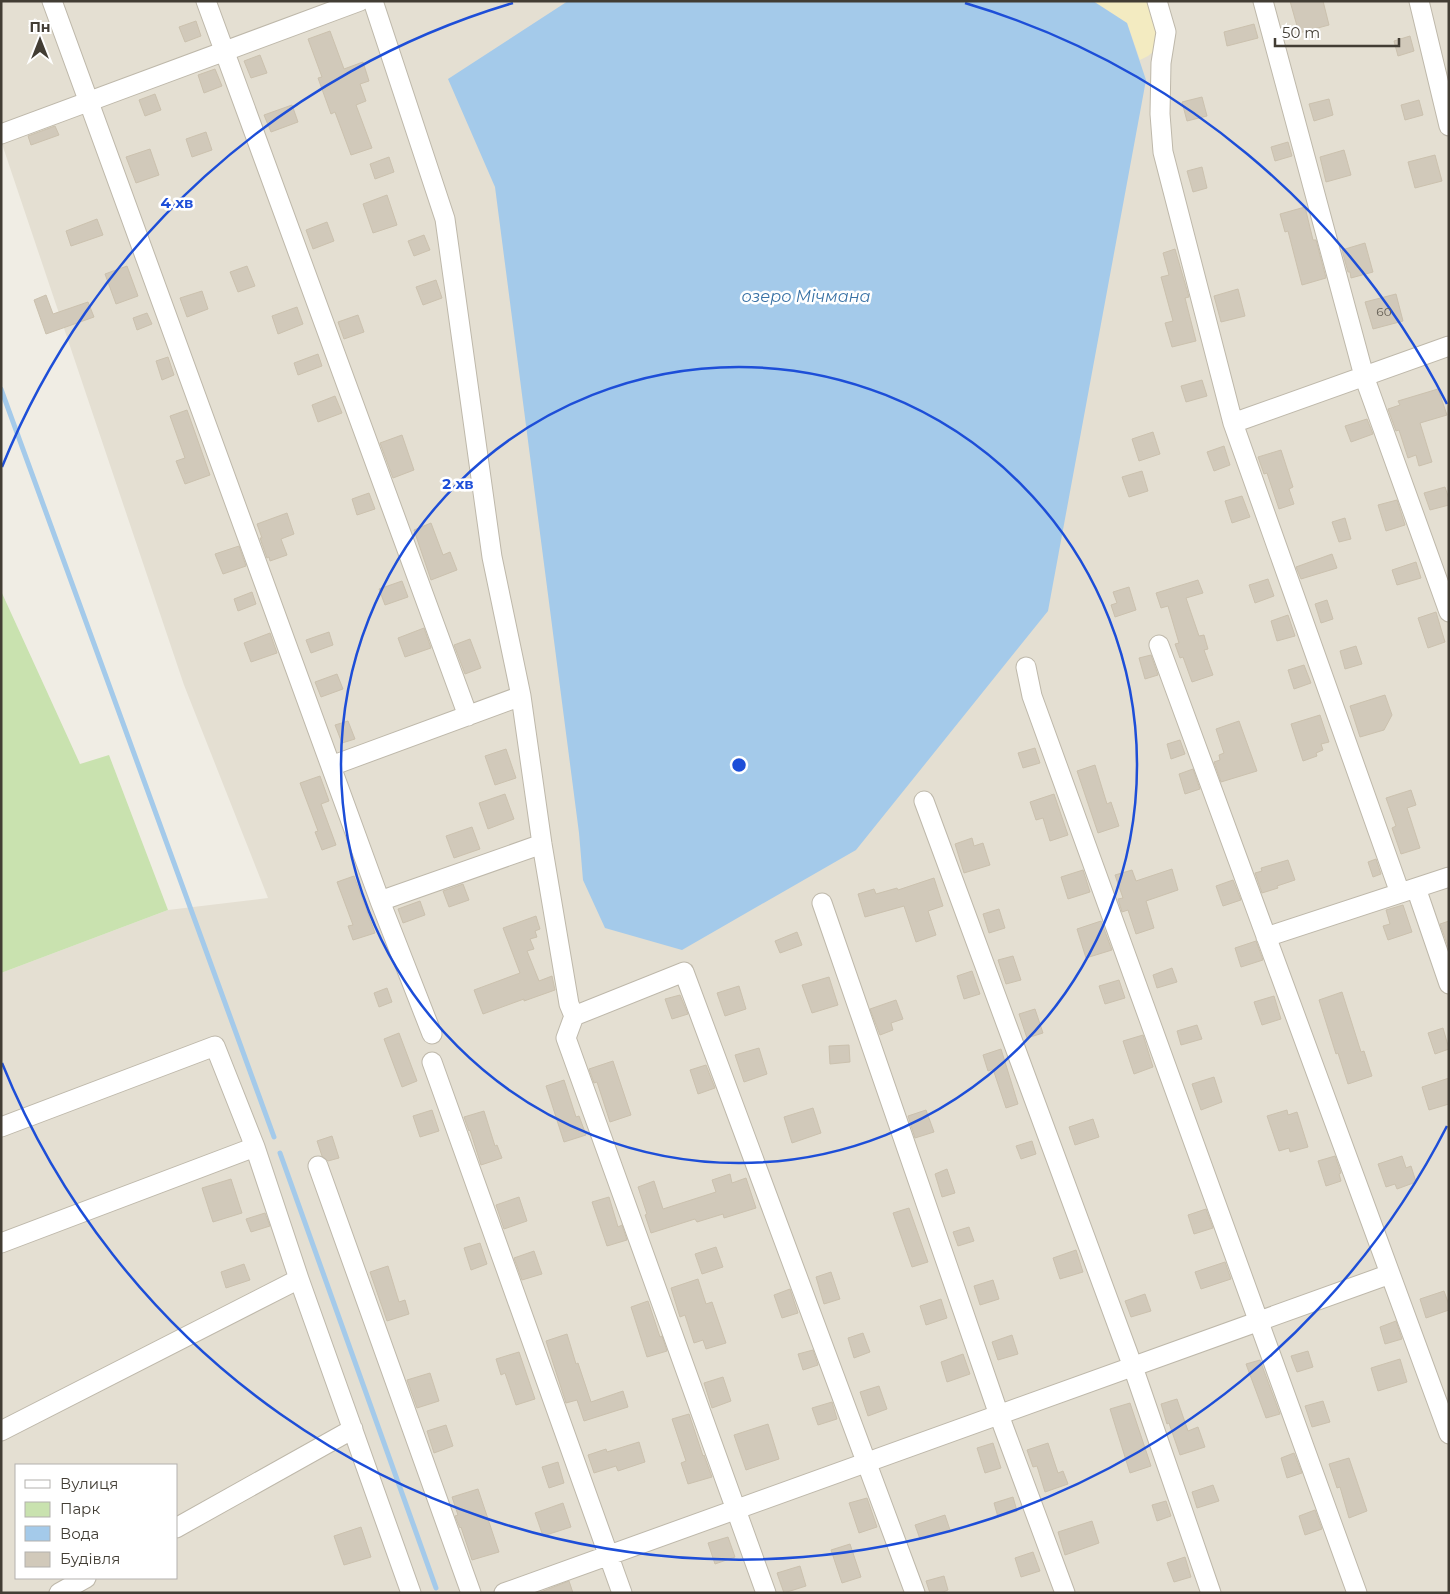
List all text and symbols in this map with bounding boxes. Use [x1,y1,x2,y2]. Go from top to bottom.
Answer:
north arrow [15,15,65,65]
scale bar [1275,15,1399,47]
text: Пн [29,18,51,36]
text: 50 m [1282,23,1320,42]
text: 4 хв [161,193,193,212]
water label: озеро Мічмана [742,287,870,306]
house number: 60 [1376,304,1392,319]
text: 2 хв [442,474,474,493]
centre of rings [730,756,748,774]
legend [15,1464,178,1579]
text: Вулиця [60,1474,118,1493]
text: Парк [60,1499,100,1518]
text: Вода [60,1524,99,1543]
text: Будівля [60,1549,120,1568]

